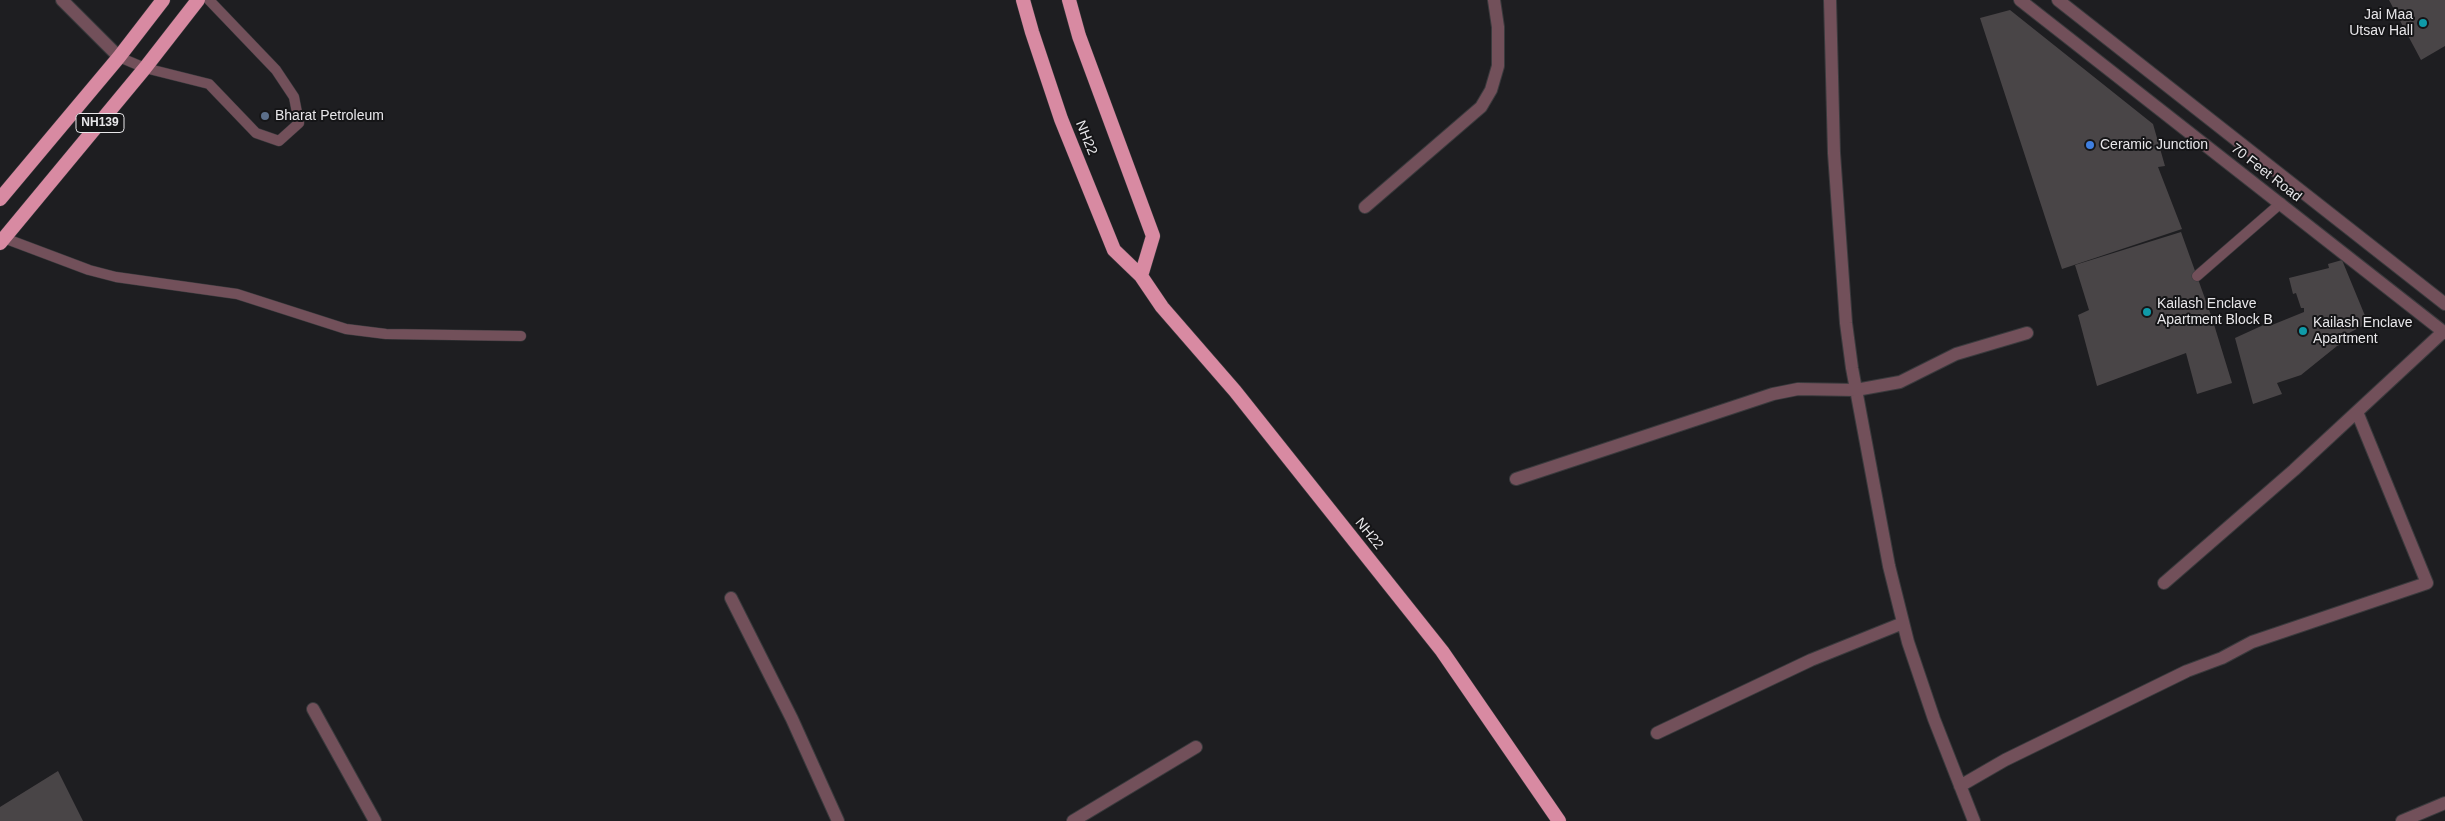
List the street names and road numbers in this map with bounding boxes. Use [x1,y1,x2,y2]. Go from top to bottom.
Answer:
road number: NH139 [76,114,124,132]
street label: NH22 [1072,118,1100,158]
street label: 70 Feet Road [2227,140,2305,206]
street label: NH22 [1351,515,1387,553]

